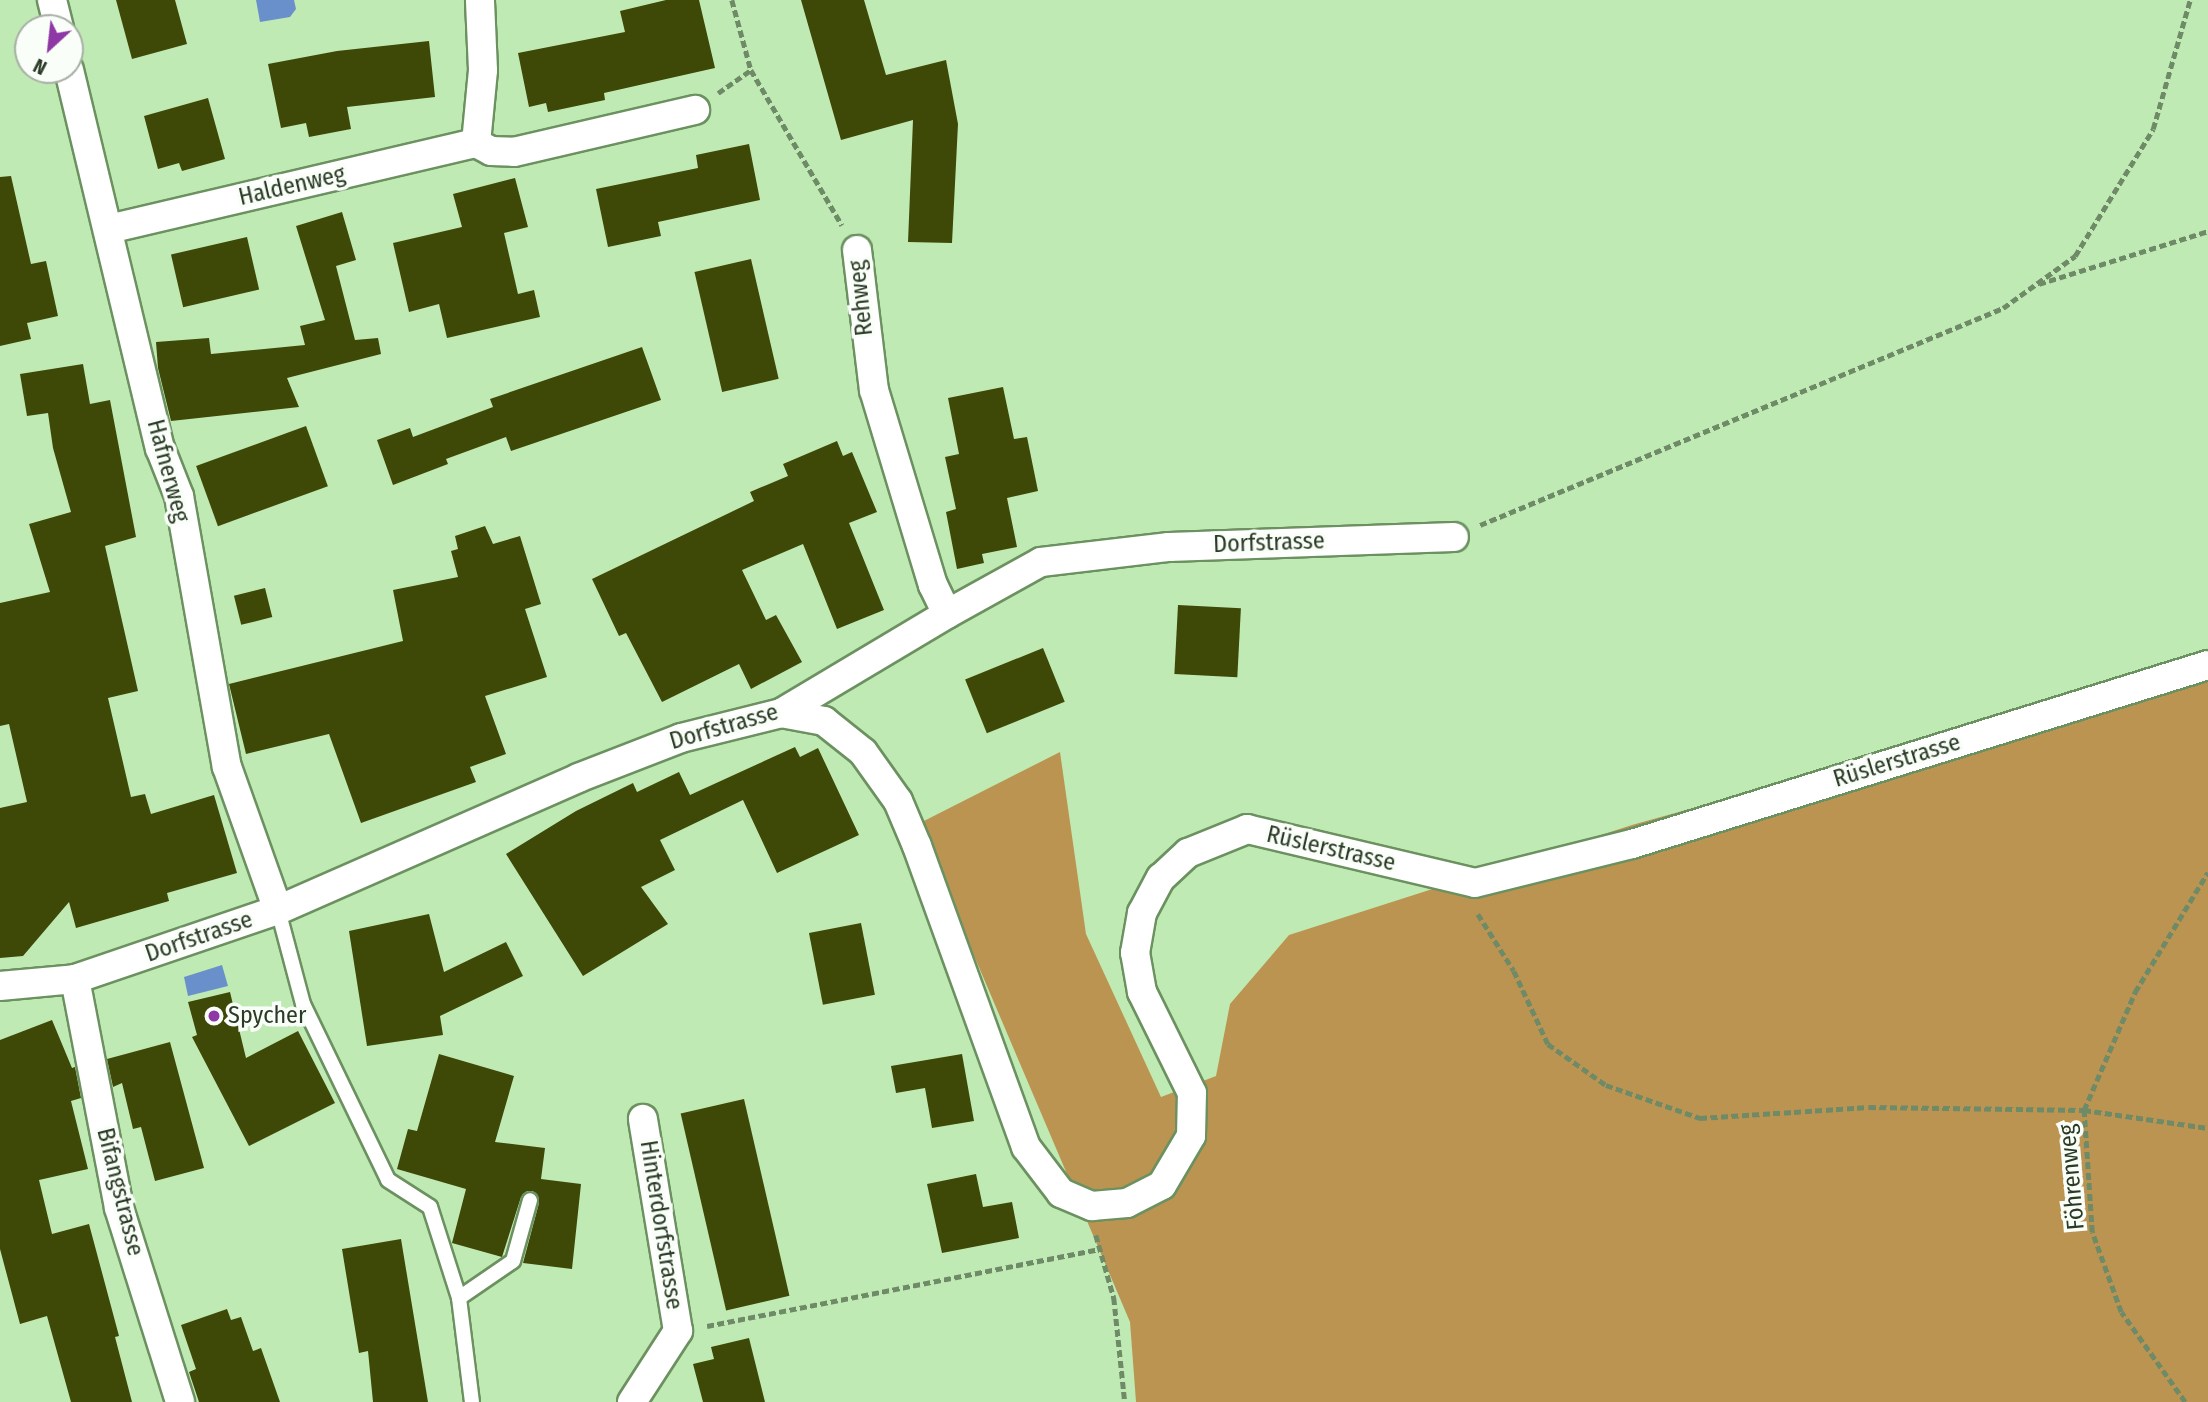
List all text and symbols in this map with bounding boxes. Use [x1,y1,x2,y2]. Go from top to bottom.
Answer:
north arrow [14,14,84,84]
text: N [30,54,50,79]
street label: Haldenweg [236,160,348,212]
street label: Rehweg [843,259,879,337]
street label: Hafnerweg [140,416,196,526]
street label: Dorfstrasse [1213,527,1325,559]
street label: Dorfstrasse [666,698,782,756]
street label: Rüslerstrasse [1830,728,1964,794]
street label: Rüslerstrasse [1264,820,1398,878]
street label: Dorfstrasse [142,905,256,969]
place label: Spycher [228,1002,306,1030]
marker: Spycher [206,1008,222,1024]
street label: Föhrenweg [2053,1123,2091,1231]
street label: Bifangstrasse [90,1125,150,1259]
street label: Hinterdorfstrasse [633,1138,689,1312]

